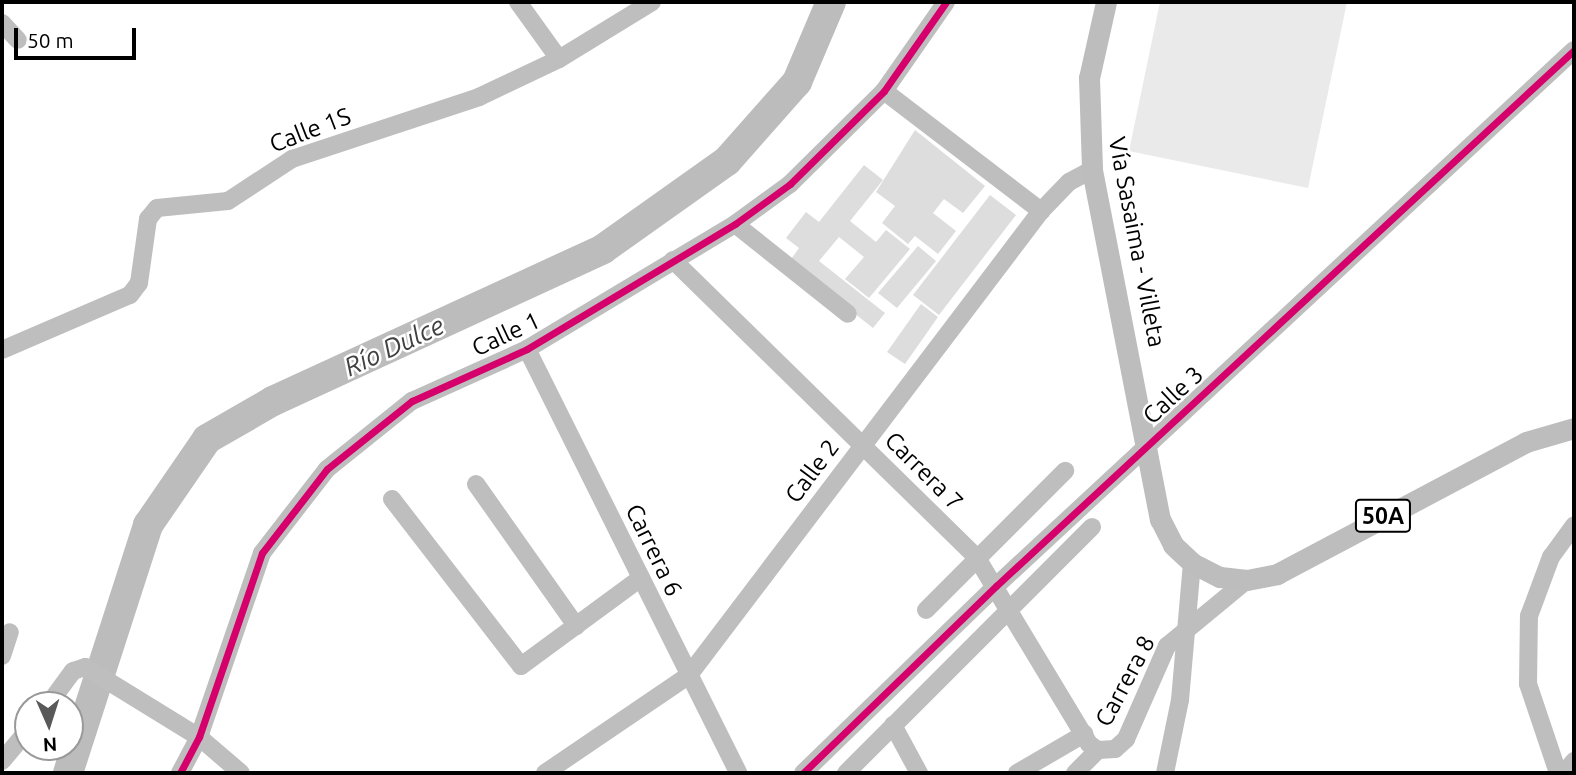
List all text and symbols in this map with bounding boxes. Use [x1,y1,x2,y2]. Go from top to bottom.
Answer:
scale bar [18,14,140,58]
text: 50 m [27,28,74,52]
street label: Calle 1S [265,101,355,159]
street label: Vía Sasaima - Villeta [1102,134,1172,350]
street label: Calle 1 [467,306,545,362]
water label: Río Dulce [339,309,449,383]
street label: Calle 3 [1137,360,1209,430]
street label: Carrera 7 [879,426,969,516]
street label: Calle 2 [779,434,845,508]
road number: 50A [1353,496,1413,536]
street label: Carrera 6 [619,499,689,601]
street label: Carrera 8 [1089,631,1161,731]
north arrow [14,691,84,761]
text: N [42,734,58,756]

